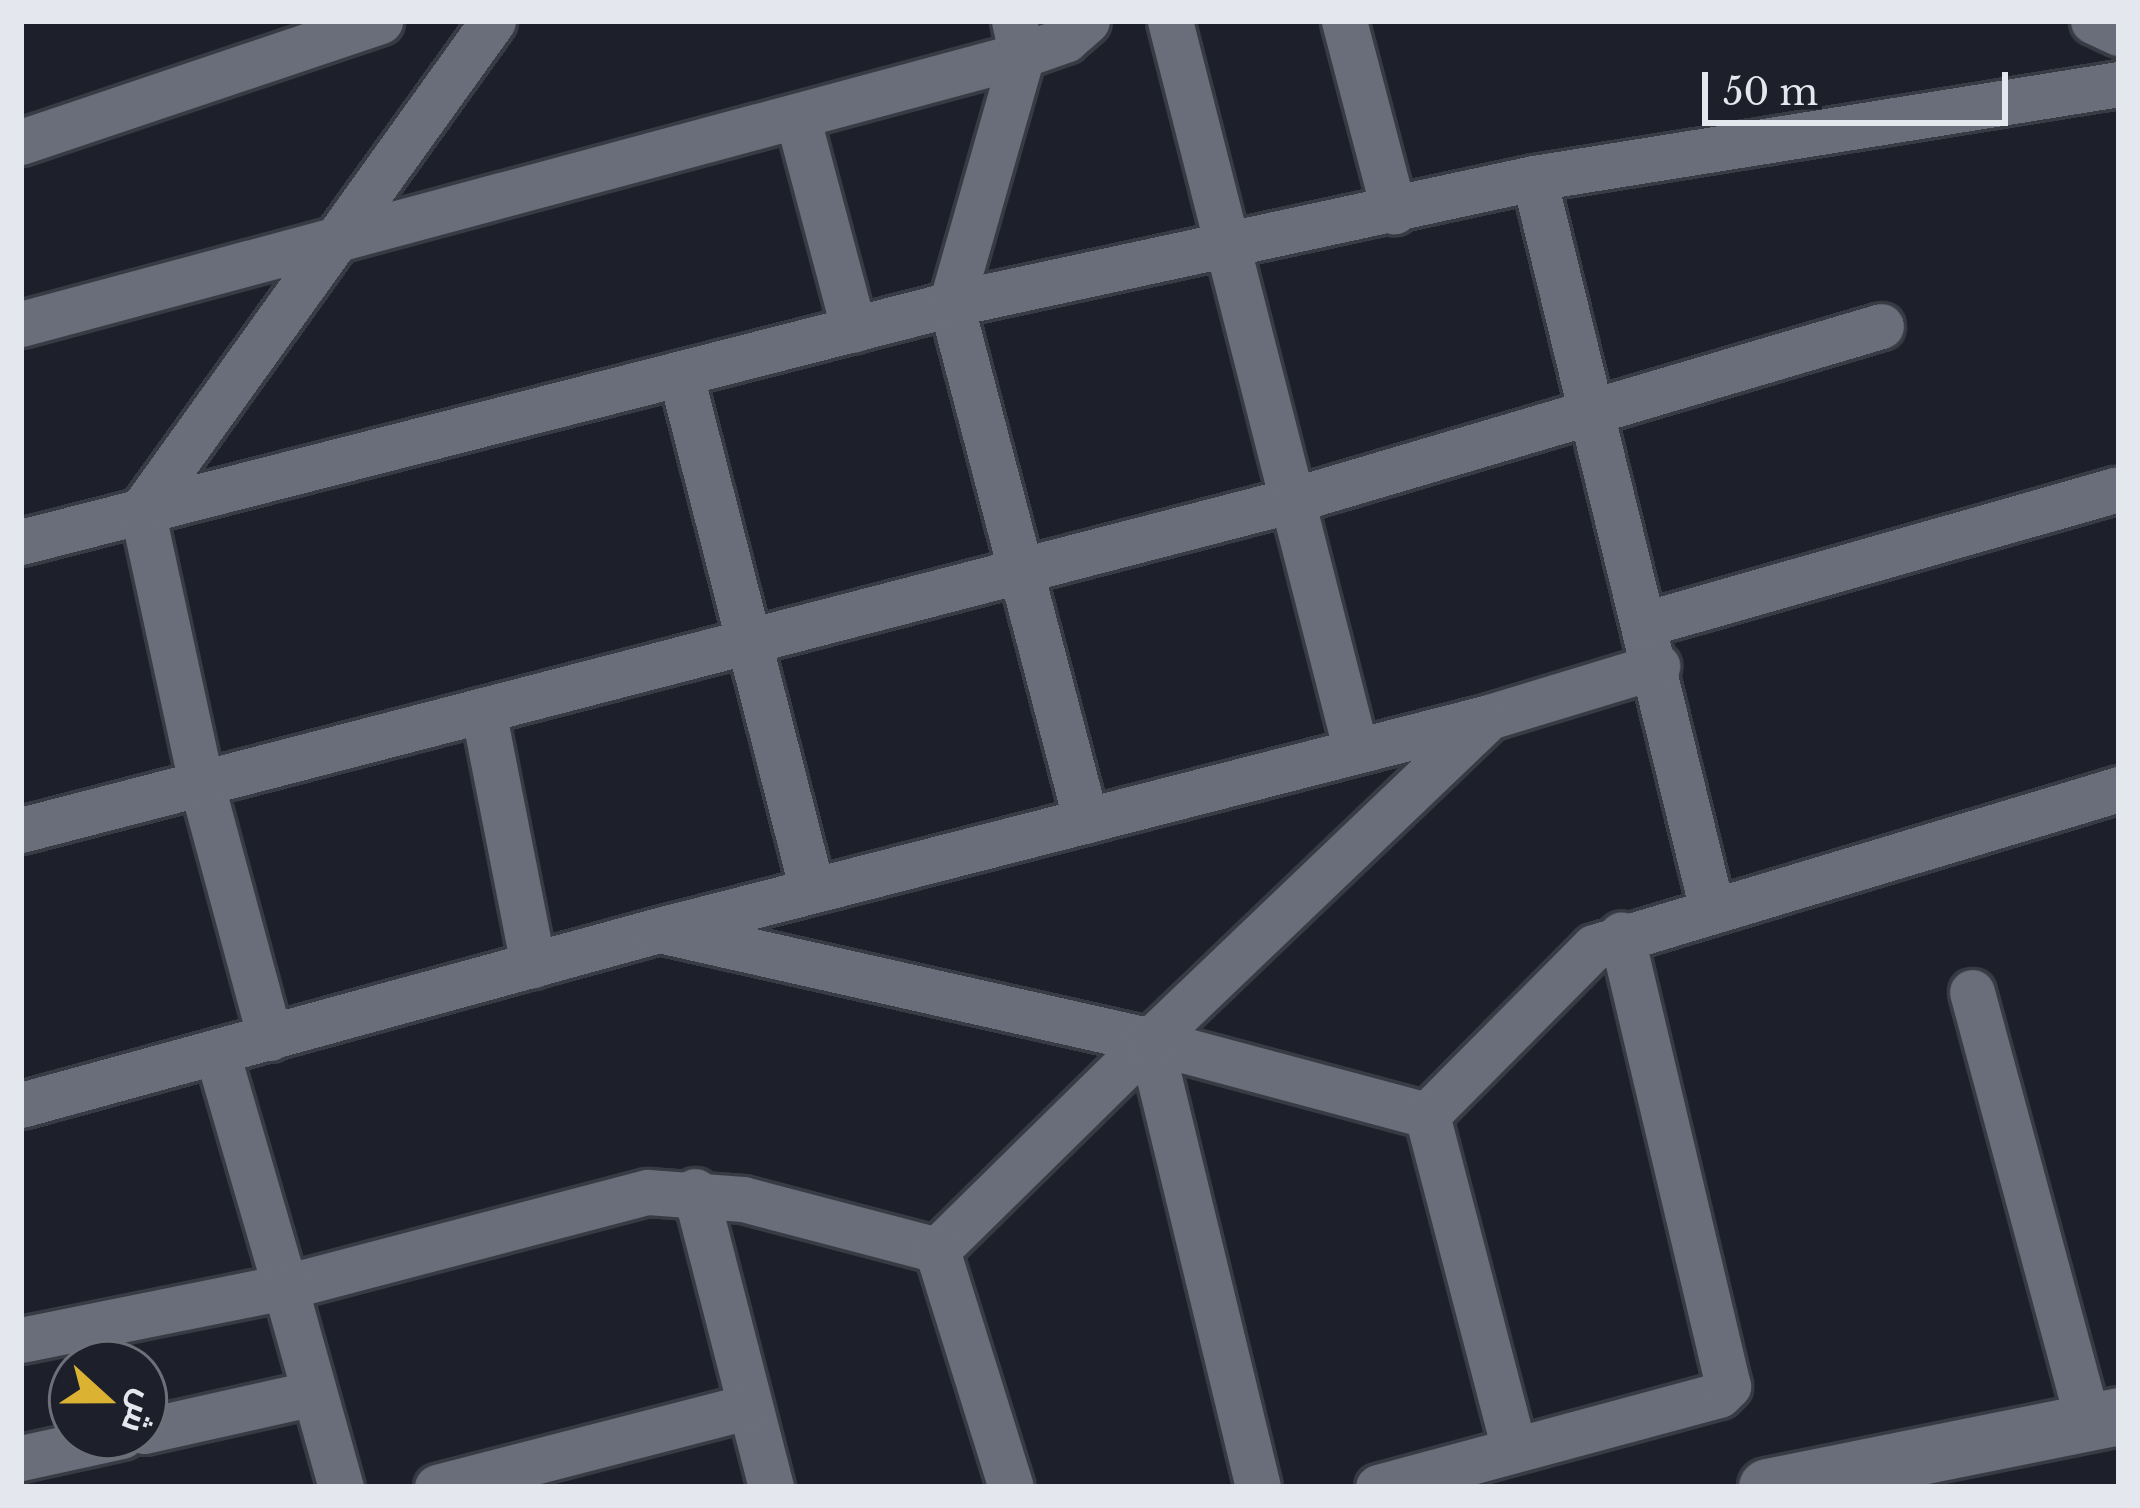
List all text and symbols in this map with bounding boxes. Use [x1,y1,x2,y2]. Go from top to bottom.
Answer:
scale bar [1708,48,2014,122]
text: 50 m [1723,70,1818,115]
north arrow [48,1340,168,1460]
text: ش [113,1385,166,1439]

